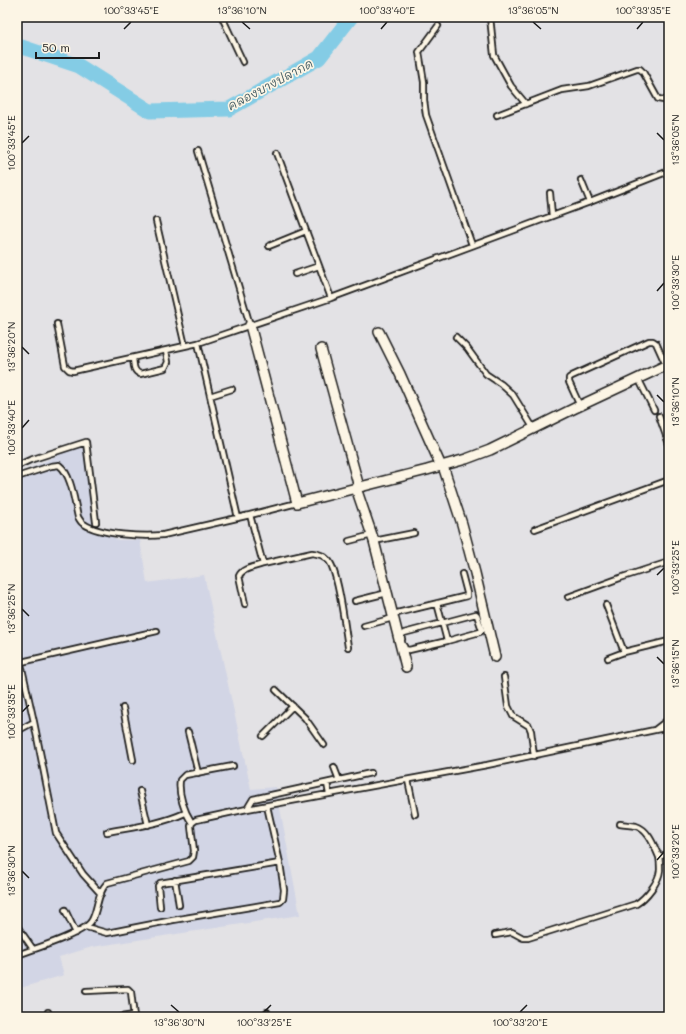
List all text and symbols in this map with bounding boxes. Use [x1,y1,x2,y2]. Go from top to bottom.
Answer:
text: 100°33'45"E [103,3,159,17]
text: 13°36'10"N [217,3,267,17]
text: 100°33'40"E [359,3,415,17]
text: 13°36'05"N [507,3,559,17]
text: 100°33'35"E [615,3,671,17]
scale bar [36,34,99,60]
text: 50 m [42,39,70,55]
water label: คลองบางปลากด [224,55,316,113]
text: 13°36'05"N [668,114,682,166]
text: 100°33'45"E [4,115,18,171]
text: 100°33'30"E [668,255,682,311]
text: 13°36'20"N [4,322,18,372]
text: 13°36'10"N [668,377,682,427]
text: 100°33'40"E [4,400,18,456]
text: 100°33'25"E [668,540,682,596]
text: 13°36'25"N [4,584,18,634]
text: 13°36'15"N [668,639,682,689]
text: 100°33'35"E [4,684,18,740]
text: 100°33'20"E [668,824,682,880]
text: 13°36'30"N [4,845,18,897]
text: 13°36'30"N [153,1015,205,1029]
text: 100°33'25"E [236,1015,292,1029]
text: 100°33'20"E [492,1015,548,1029]

